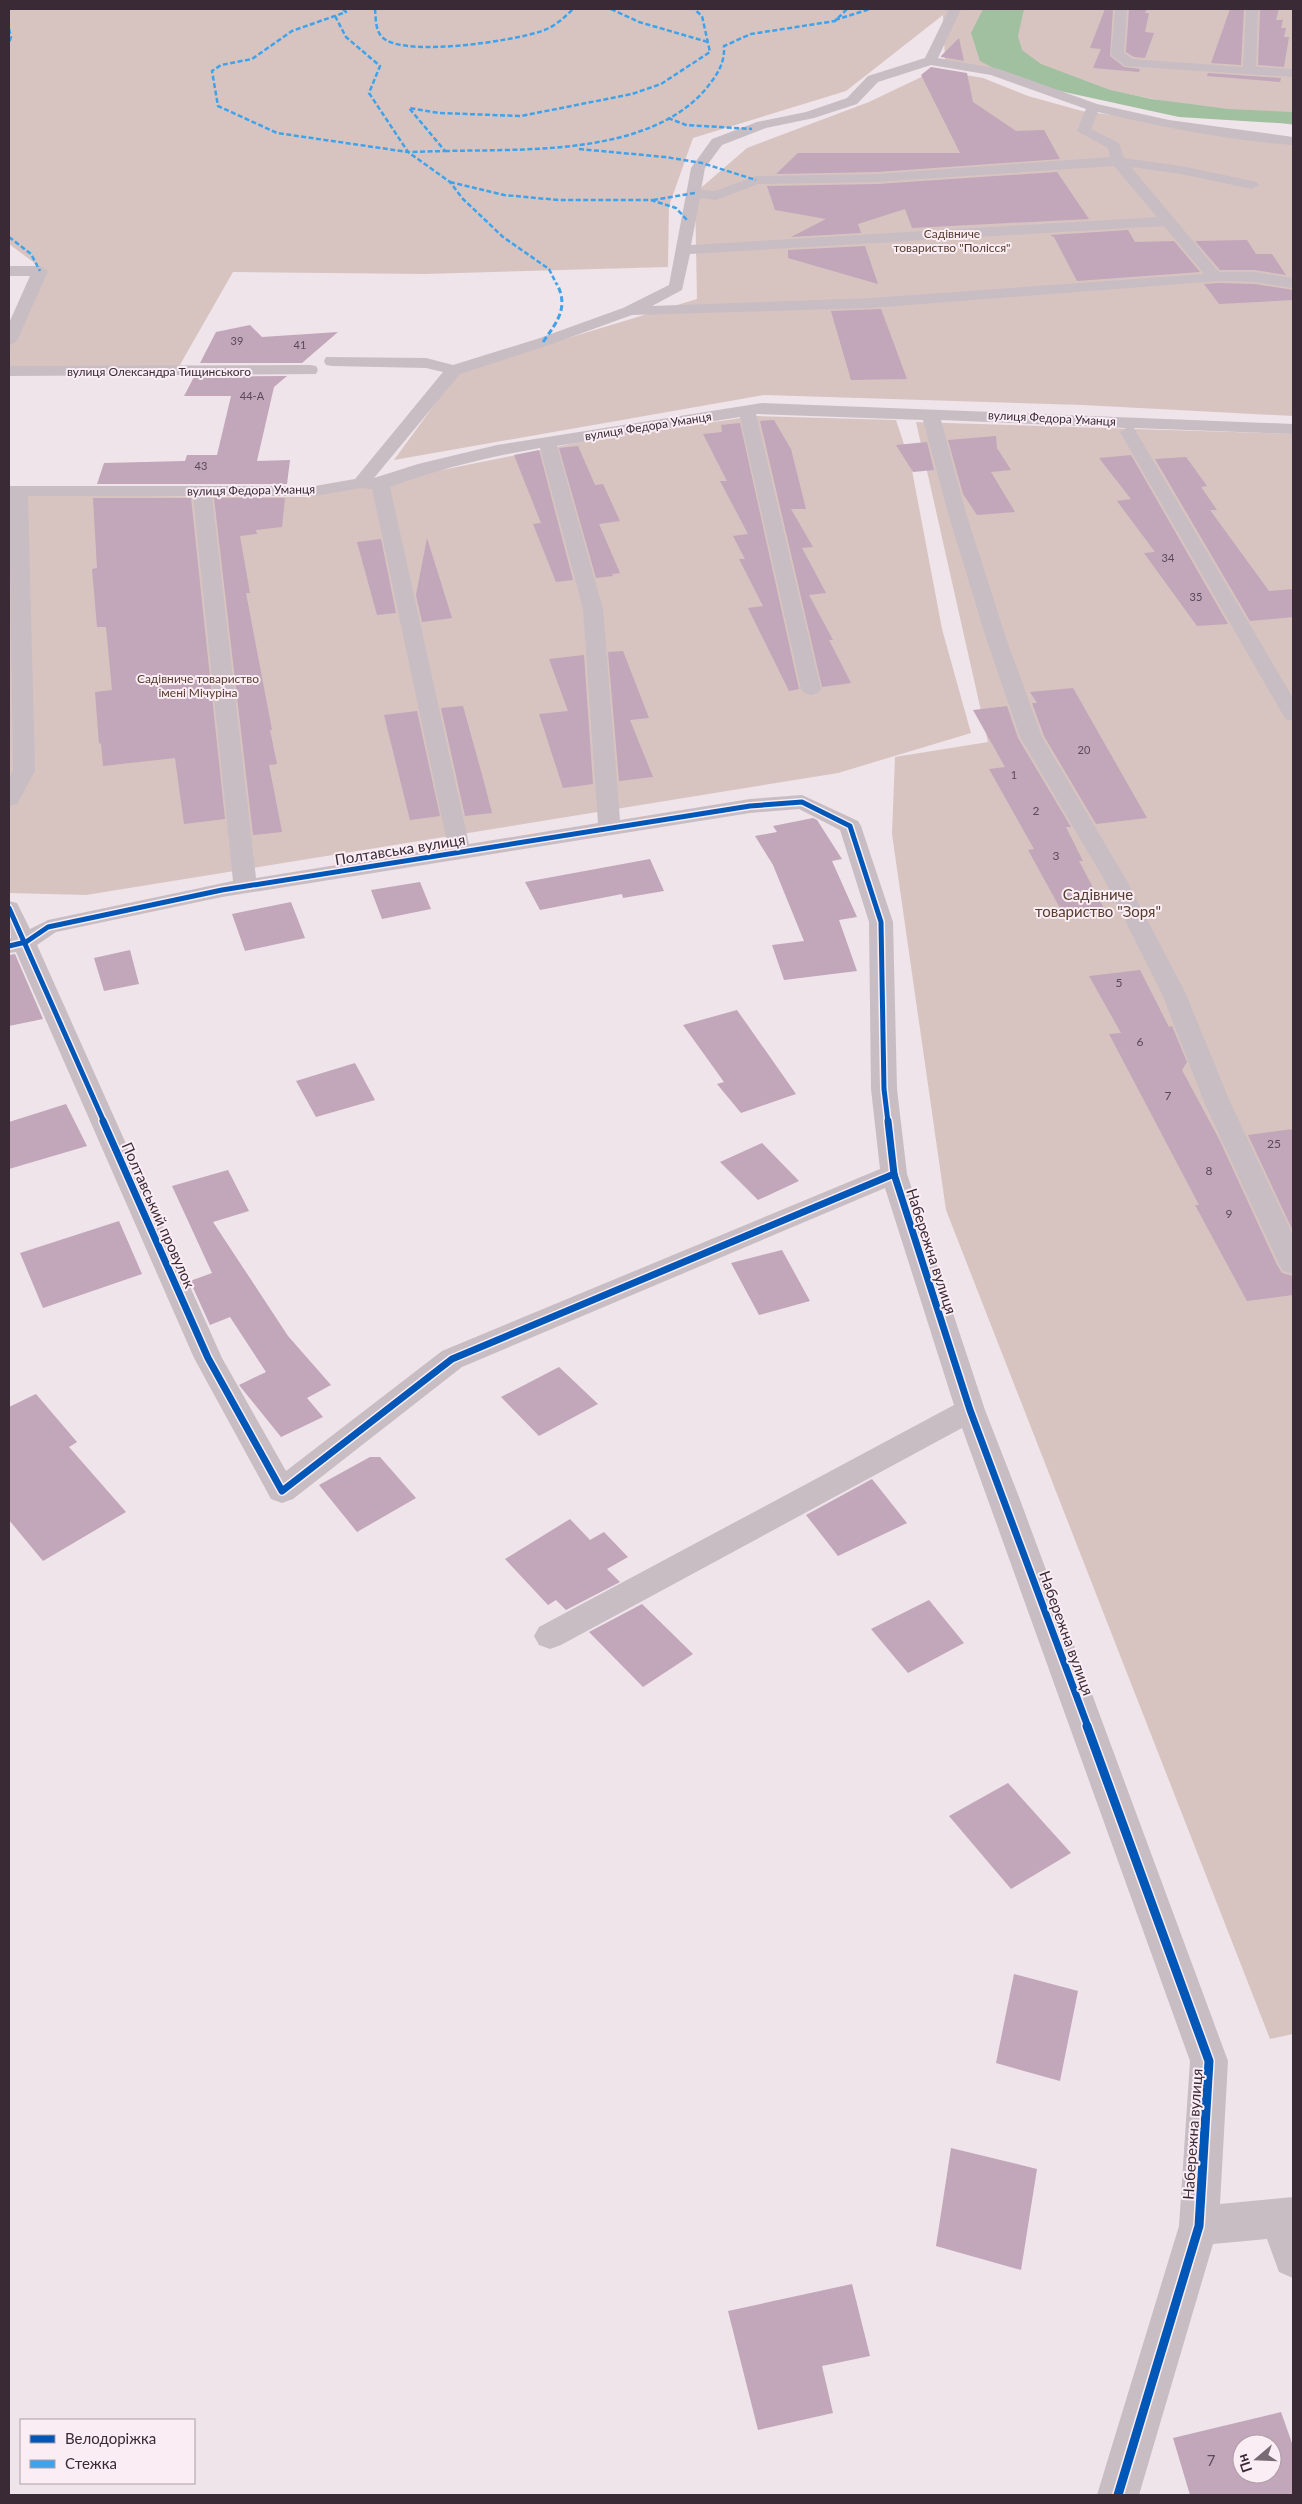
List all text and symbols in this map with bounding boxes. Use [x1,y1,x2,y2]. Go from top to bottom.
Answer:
park label: Садівниче товариство "Полісся" [893,226,1011,255]
house number: 39 [231,334,243,347]
house number: 41 [294,338,306,351]
street label: вулиця Олександра Тищинського [67,364,251,379]
house number: 44-А [240,389,265,402]
street label: вулиця Федора Уманця [988,407,1116,429]
street label: вулиця Федора Уманця [584,409,713,443]
house number: 43 [195,459,207,472]
street label: вулиця Федора Уманця [187,481,315,499]
house number: 34 [1162,551,1175,564]
house number: 35 [1190,590,1202,603]
park label: Садівниче товариство імені Мічуріна [137,671,259,700]
house number: 20 [1078,743,1091,756]
house number: 1 [1011,768,1017,781]
house number: 2 [1033,803,1040,818]
street label: Полтавська вулиця [333,830,467,868]
house number: 3 [1053,848,1060,863]
park label: Садівниче товариство "Зоря" [1035,885,1161,920]
house number: 5 [1116,975,1123,990]
house number: 6 [1137,1034,1144,1049]
house number: 7 [1165,1088,1172,1103]
house number: 25 [1267,1136,1281,1151]
street label: Полтавський провулок [119,1139,199,1291]
house number: 8 [1206,1163,1213,1178]
street label: Набережна вулиця [903,1186,961,1316]
house number: 9 [1226,1206,1233,1221]
street label: Набережна вулиця [1036,1568,1098,1698]
street label: Набережна вулиця [1178,2068,1206,2200]
legend [20,2419,195,2484]
text: Велодоріжка [65,2429,156,2447]
north arrow [1232,2434,1282,2484]
house number: 7 [1207,2451,1216,2469]
text: Пн [1233,2452,1255,2475]
text: Стежка [65,2454,117,2472]

